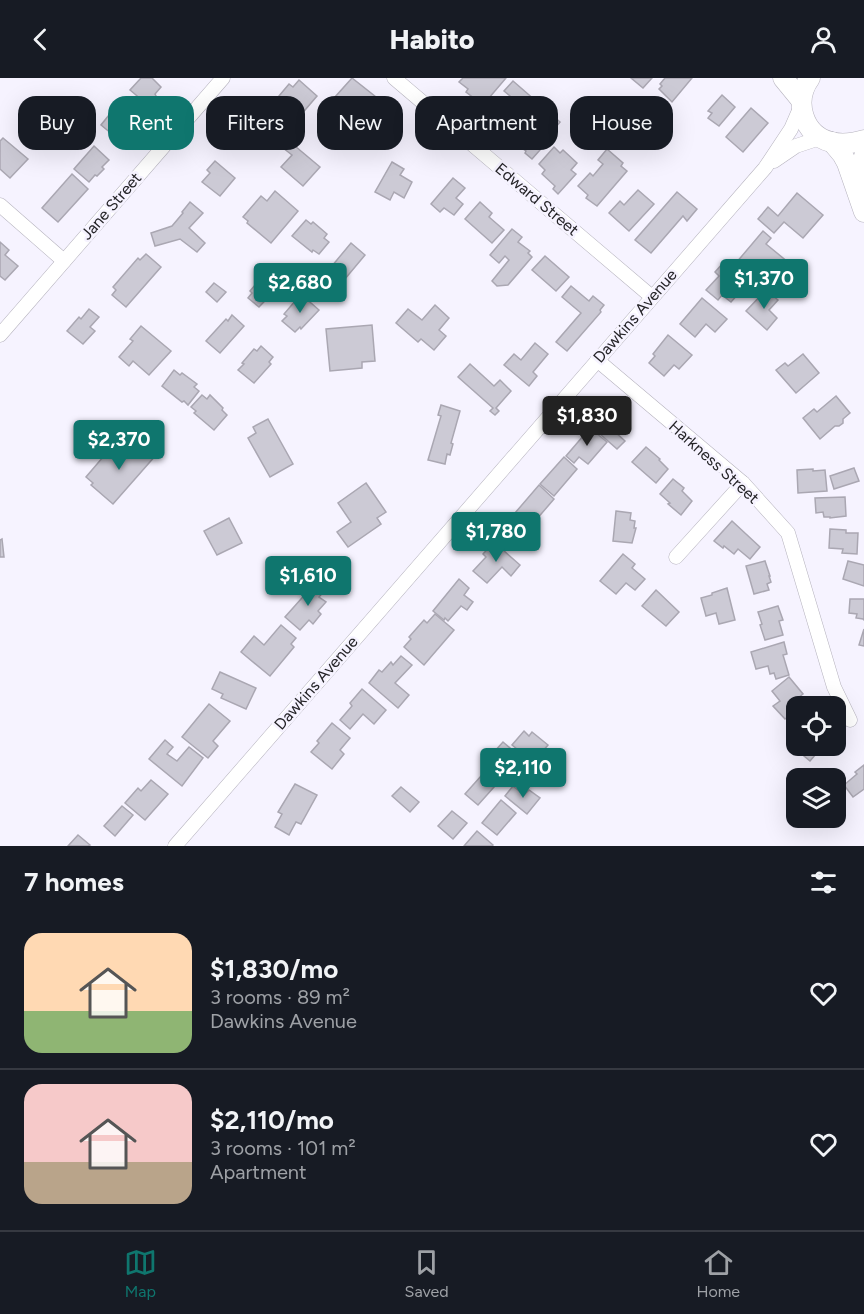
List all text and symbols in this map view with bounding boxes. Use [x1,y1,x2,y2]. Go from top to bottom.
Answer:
icon: back [24,23,57,56]
text: Habito [389,23,475,56]
icon: person [807,23,840,56]
chip: Buy [18,96,96,150]
chip: Rent [108,96,194,150]
chip: Filters [206,96,305,150]
chip: New [317,96,403,150]
chip: Apartment [415,96,558,150]
chip: House [570,96,673,150]
street label: Edward Street [491,159,583,239]
street label: Jane Street [77,169,145,243]
pin: $1,370 [715,259,813,310]
pin: $2,680 [251,263,349,314]
street label: Dawkins Avenue [589,265,681,367]
text: $1,370 [734,266,794,290]
text: $2,680 [268,270,332,294]
pin: $1,830 [538,396,636,447]
text: $1,830 [557,403,617,427]
street label: Harkness Street [665,417,763,507]
pin: $2,370 [70,420,168,471]
text: $2,370 [88,427,151,451]
pin: $1,780 [447,512,545,563]
text: $1,780 [466,519,526,543]
pin: $1,610 [259,556,357,607]
text: $1,610 [279,563,337,587]
street label: Dawkins Avenue [270,632,362,734]
map controls [786,696,846,828]
button: locate [786,696,846,756]
pin: $2,110 [474,748,572,799]
text: $2,110 [494,755,552,779]
button: layers [786,768,846,828]
text: 7 homes [24,866,124,898]
icon: filters [807,866,840,899]
text: $1,830/mo [210,953,338,985]
icon: home [72,957,144,1029]
icon: heart [807,977,840,1010]
text: 3 rooms · 89 m² [210,985,350,1009]
text: Dawkins Avenue [210,1009,357,1033]
text: $2,110/mo [210,1104,334,1136]
icon: home [72,1108,144,1180]
icon: heart [807,1128,840,1161]
text: 3 rooms · 101 m² [210,1136,356,1160]
text: Apartment [210,1160,307,1184]
tab: Map [124,1246,157,1301]
tab: Saved [405,1246,449,1301]
tab: Home [696,1246,740,1301]

